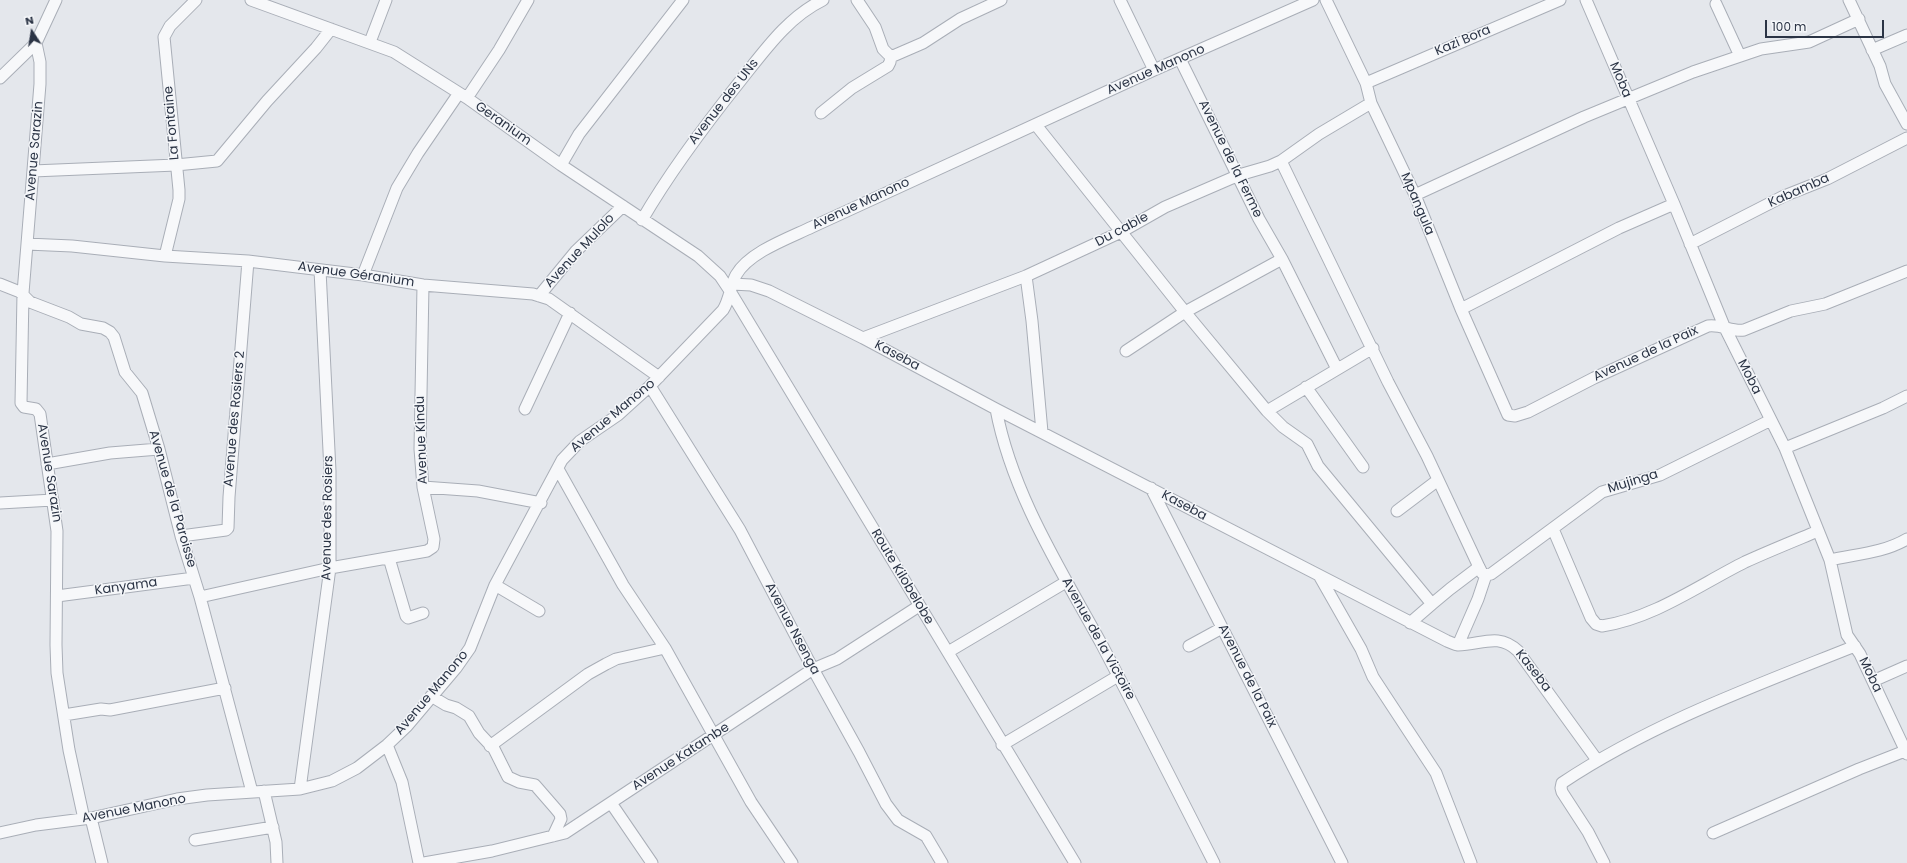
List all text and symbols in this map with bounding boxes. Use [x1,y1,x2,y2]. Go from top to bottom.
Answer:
north arrow [12,12,52,52]
text: N [24,12,35,29]
scale bar [1767,12,1886,38]
text: 100 m [1772,18,1806,35]
street label: Kazi Bora [1433,22,1493,60]
street label: Avenue Manono [1105,41,1207,99]
street label: Avenue des UNs [686,56,762,148]
street label: Moba [1606,60,1634,100]
street label: La Fontaine [161,85,183,161]
street label: Avenue de la Ferme [1195,98,1265,220]
street label: Geranium [472,99,534,149]
street label: Avenue Sarazin [23,101,47,201]
street label: Mpangula [1397,170,1437,238]
street label: Kabamba [1766,171,1832,211]
street label: Avenue Manono [810,175,912,233]
street label: Du cable [1093,210,1151,250]
street label: Avenue Mulolo [542,211,618,291]
street label: Avenue Géranium [297,259,415,291]
street label: Avenue de la Paix [1591,323,1701,385]
street label: Kaseba [872,338,922,374]
street label: Avenue des Rosiers 2 [221,350,249,488]
street label: Moba [1734,357,1764,397]
street label: Avenue Manono [568,376,658,456]
street label: Avenue Kindu [413,395,431,485]
street label: Avenue Sarazin [33,423,65,523]
street label: Avenue de la Paroisse [145,428,199,570]
street label: Avenue des Rosiers [319,455,337,581]
street label: Mujinga [1606,467,1660,497]
street label: Kaseba [1159,488,1209,524]
street label: Route Kilobelobe [867,526,937,628]
street label: Kanyama [94,575,158,599]
street label: Avenue de la Victoire [1058,575,1138,703]
street label: Avenue Nsenga [761,580,823,678]
street label: Avenue de la Paix [1214,622,1280,730]
street label: Kaseba [1512,647,1554,695]
street label: Avenue Manono [392,648,472,738]
street label: Moba [1855,655,1885,695]
street label: Avenue Katambe [630,720,732,794]
street label: Avenue Manono [81,791,187,827]

